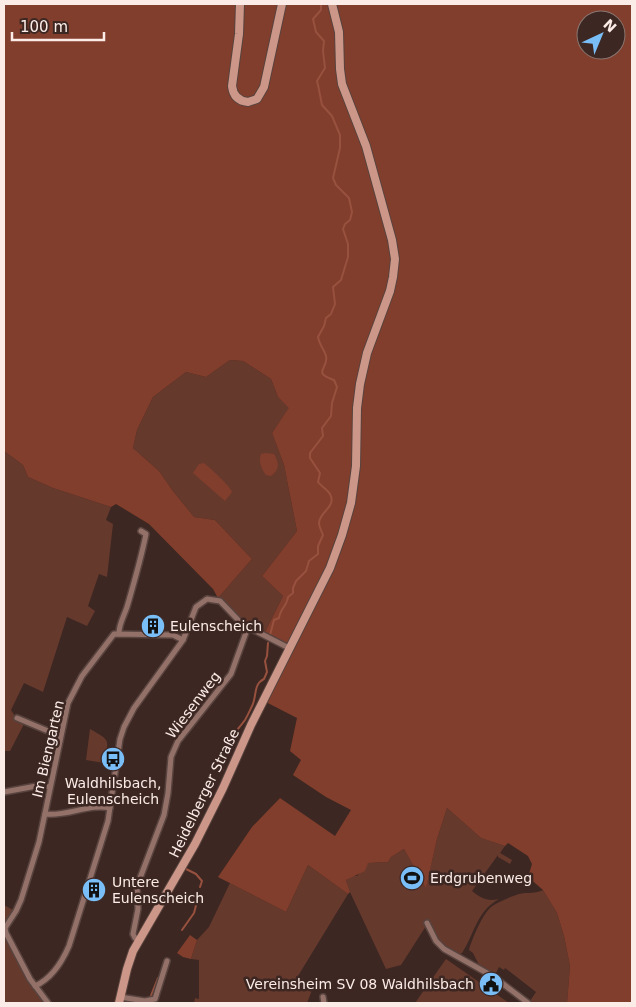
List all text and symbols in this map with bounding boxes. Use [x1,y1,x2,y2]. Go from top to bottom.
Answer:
scale bar [12,10,105,42]
north arrow [576,10,626,60]
text: N [600,16,620,35]
text: 100 m [20,18,68,36]
building icon: Eulenscheich [140,613,166,639]
place label: Eulenscheich [170,618,262,634]
street label: Wiesenweg [163,668,223,742]
street label: Im Biengarten [29,699,67,799]
street label: Heidelberger Straße [166,726,242,860]
bus stop icon: Waldhilsbach, Eulenscheich [100,746,126,772]
place label: Waldhilsbach, Eulenscheich [65,775,161,807]
sports icon: Erdgrubenweg [399,865,425,891]
place label: Erdgrubenweg [430,870,532,886]
place label: Untere Eulenscheich [112,874,204,906]
building icon: Untere Eulenscheich [81,877,107,903]
public building icon: Vereinsheim SV 08 Waldhilsbach [478,971,504,997]
place label: Vereinsheim SV 08 Waldhilsbach [246,976,474,992]

